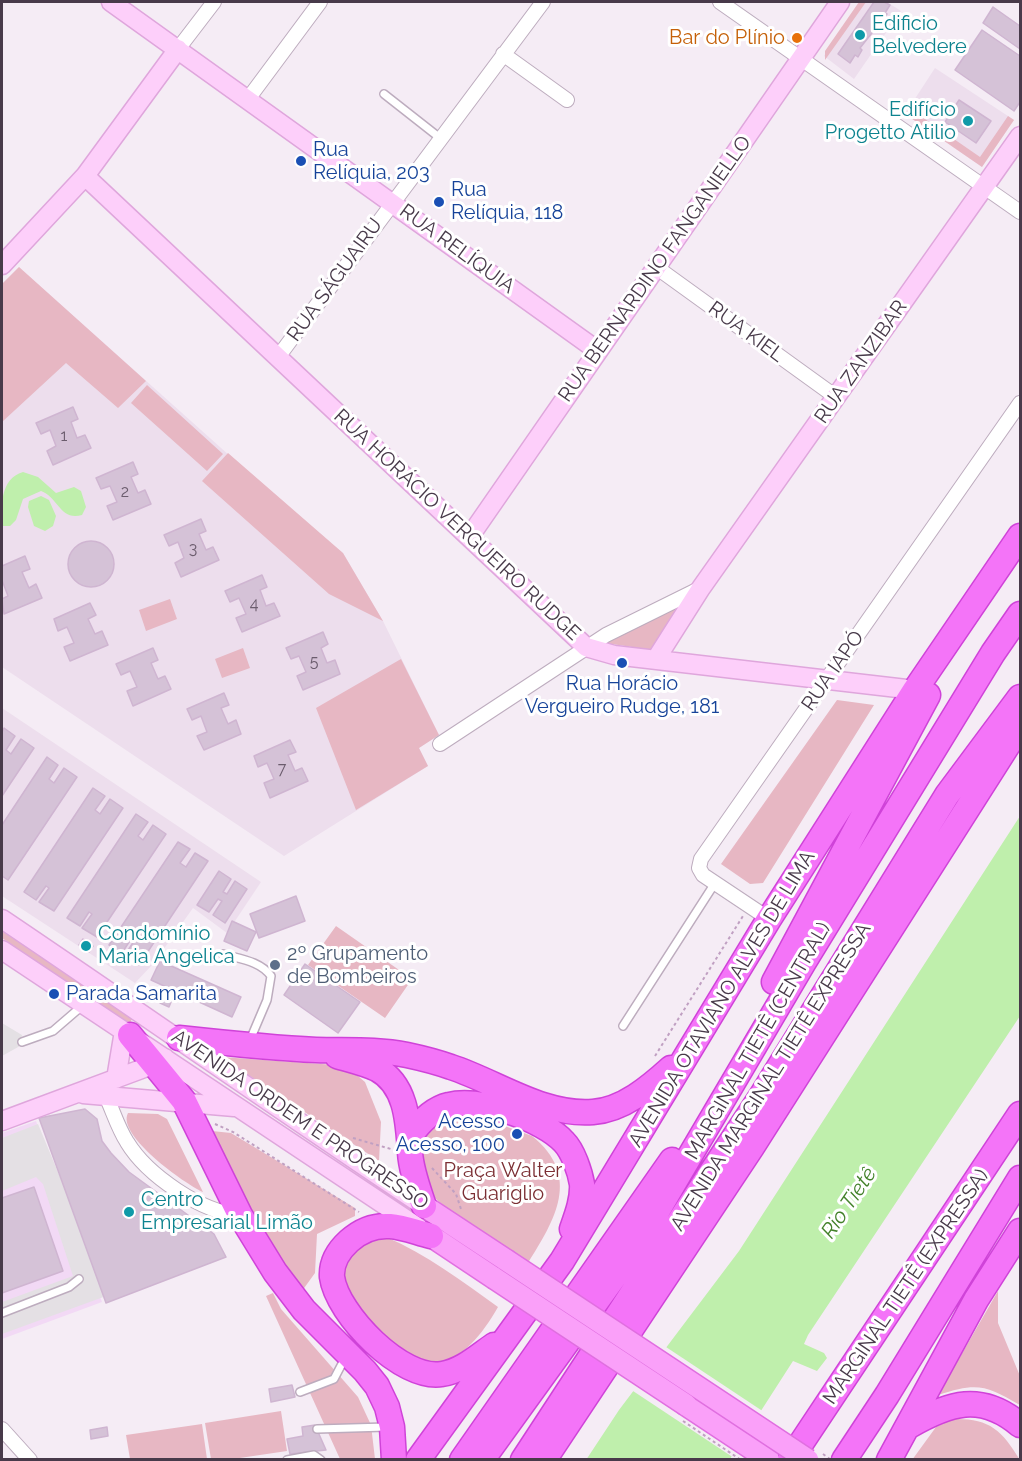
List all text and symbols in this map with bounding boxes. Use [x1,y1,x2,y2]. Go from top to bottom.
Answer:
place label: Edificio Belvedere [872,12,967,59]
place label: Bar do Plínio [669,26,785,50]
marker: Edificio Belvedere [853,28,867,42]
marker: Bar do Plínio [790,31,804,45]
place label: Edifício Progetto Atilio [825,98,956,145]
marker: Edifício Progetto Atilio [961,114,975,128]
street label: RUA BERNARDINO FANGANIELLO [554,131,756,407]
place label: Rua Relíquia, 203 [313,138,430,185]
marker: Rua Relíquia, 203 [294,154,308,168]
place label: Rua Relíquia, 118 [451,178,563,225]
marker: Rua Relíquia, 118 [432,195,446,209]
street label: RUA RELÍQUIA [395,199,519,299]
street label: RUA SÁGUAIRU [282,214,388,346]
street label: RUA KIEL [703,296,789,368]
street label: RUA ZANZIBAR [810,296,912,428]
street label: RUA HORÁCIO VERGUEIRO RUDGE [329,404,585,646]
house number: 1 [61,426,67,446]
house number: 2 [121,482,129,502]
house number: 3 [189,539,197,559]
house number: 4 [250,594,258,614]
street label: RUA IAPÓ [797,626,869,716]
house number: 5 [310,652,318,672]
marker: Rua Horácio Vergueiro Rudge, 181 [615,656,629,670]
place label: Rua Horácio Vergueiro Rudge, 181 [525,672,719,719]
house number: 7 [278,759,286,779]
street label: AVENIDA OTAVIANO ALVES DE LIMA [624,846,820,1152]
street label: AVENIDA MARGINAL TIETÊ EXPRESSA [666,918,876,1236]
street label: MARGINAL TIETÊ (CENTRAL) [680,918,836,1164]
place label: Condomínio Maria Angelica [98,922,235,969]
marker: Condomínio Maria Angelica [79,939,93,953]
place label: 2º Grupamento de Bombeiros [287,942,428,989]
marker: 2º Grupamento de Bombeiros [268,958,282,972]
place label: Parada Samarita [66,982,217,1006]
marker: Parada Samarita [47,987,61,1001]
street label: AVENIDA ORDEM E PROGRESSO [167,1025,433,1215]
place label: Acesso Acesso, 100 [396,1110,505,1157]
marker: Acesso Acesso, 100 [510,1127,524,1141]
park label: Praça Walter Guariglio [444,1159,562,1206]
water label: Rio Tietê [816,1163,882,1243]
street label: MARGINAL TIETÊ (EXPRESSA) [818,1165,994,1409]
place label: Centro Empresarial Limão [141,1188,313,1235]
marker: Centro Empresarial Limão [122,1205,136,1219]

